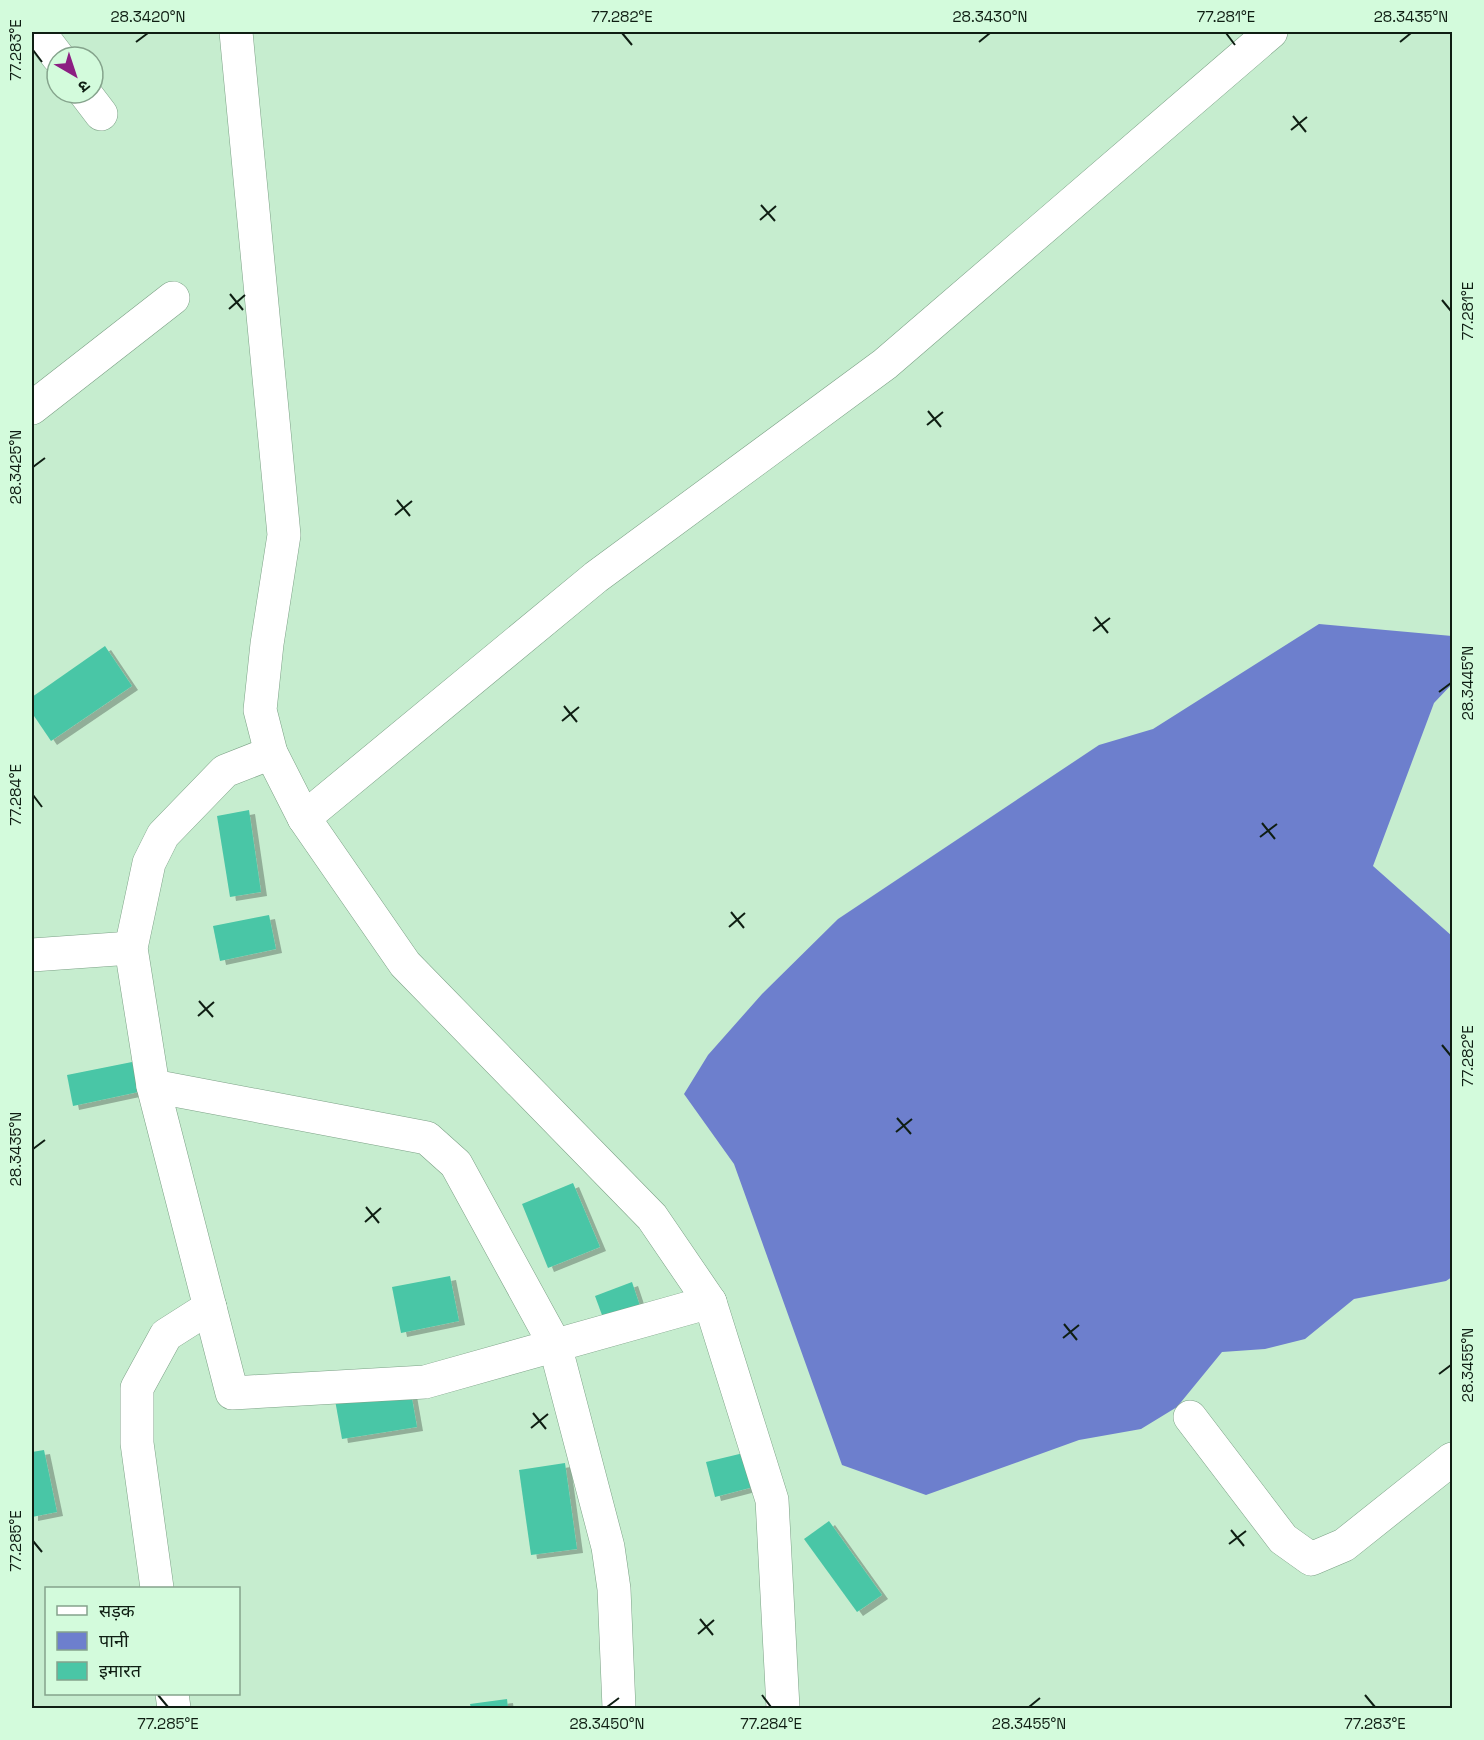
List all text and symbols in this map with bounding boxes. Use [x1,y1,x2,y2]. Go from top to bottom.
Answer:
text: 28.3420°N [111,7,185,26]
text: 77.282°E [591,7,653,26]
text: 28.3430°N [953,7,1027,26]
text: 77.281°E [1197,7,1255,26]
text: 28.3435°N [1374,7,1448,26]
text: 77.283°E [6,19,25,81]
north arrow [45,45,105,105]
text: उ [73,75,94,98]
text: 77.281°E [1458,282,1477,340]
text: 28.3425°N [6,430,25,504]
text: 28.3445°N [1458,646,1477,720]
text: 77.284°E [6,764,25,826]
text: 77.282°E [1458,1025,1477,1087]
text: 28.3435°N [6,1112,25,1186]
text: 28.3455°N [1458,1328,1477,1402]
text: 77.285°E [6,1510,25,1572]
legend [45,1587,240,1695]
text: सड़क [99,1599,136,1622]
text: पानी [99,1629,129,1652]
text: इमारत [99,1659,142,1682]
text: 77.285°E [137,1714,199,1733]
text: 28.3450°N [570,1714,644,1733]
text: 77.284°E [740,1714,802,1733]
text: 28.3455°N [992,1714,1066,1733]
text: 77.283°E [1344,1714,1406,1733]

